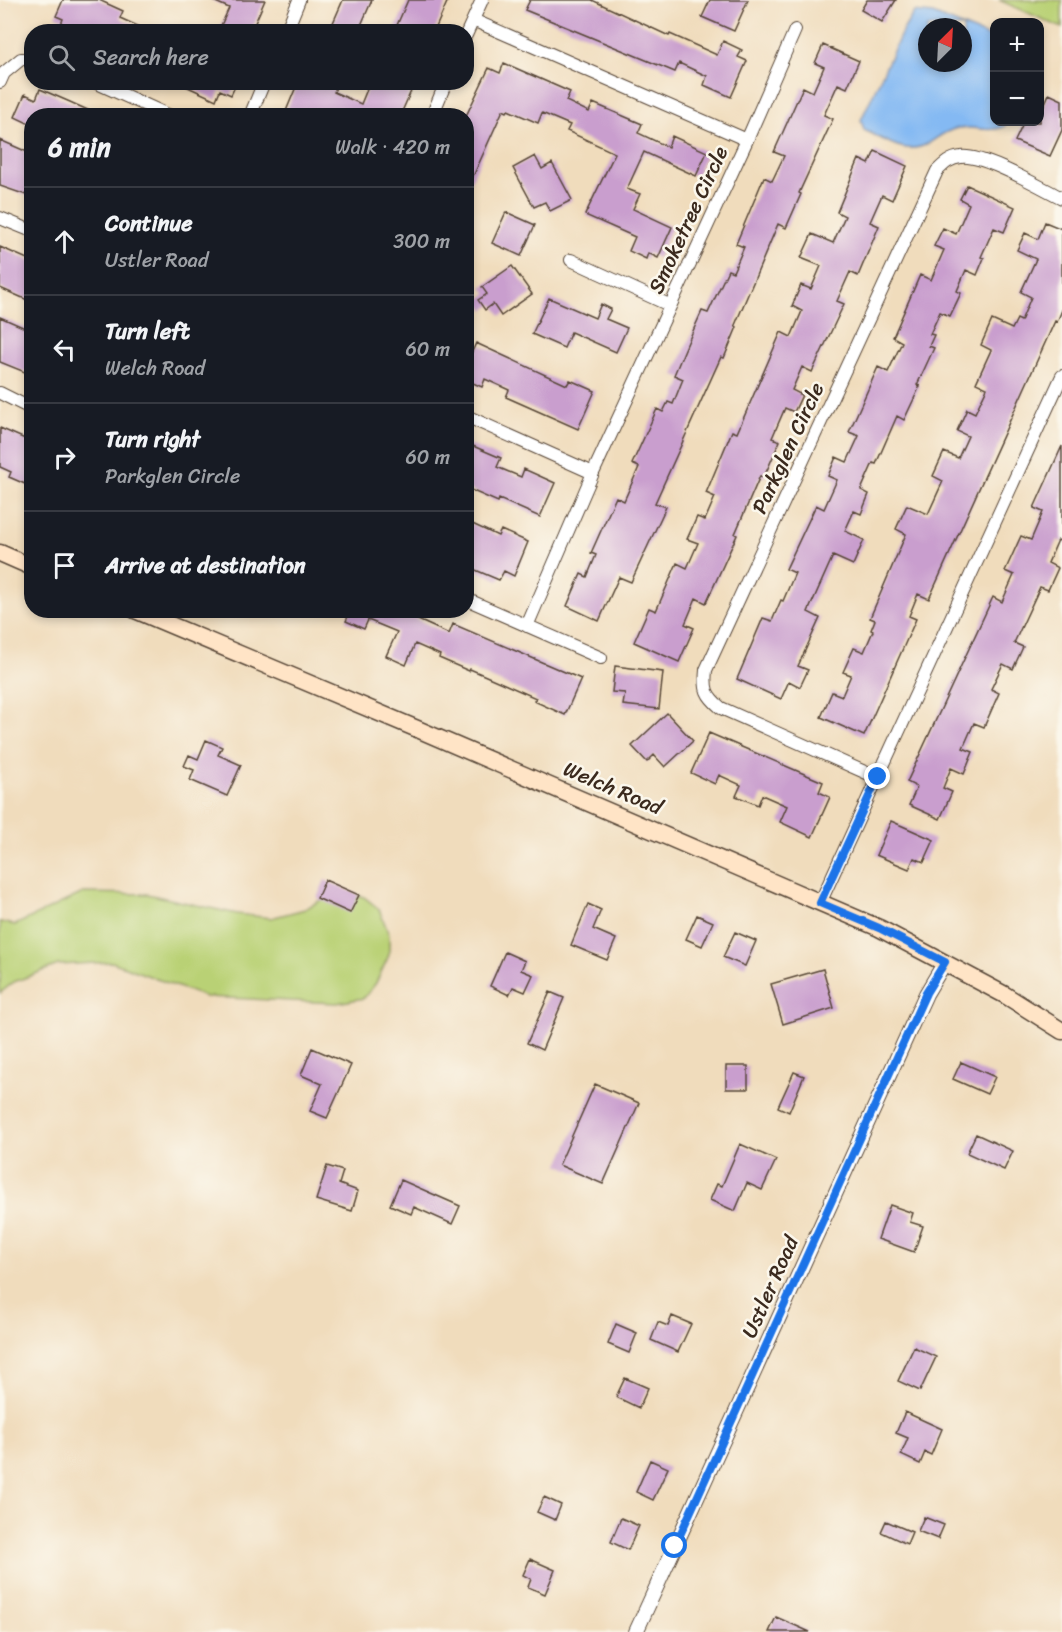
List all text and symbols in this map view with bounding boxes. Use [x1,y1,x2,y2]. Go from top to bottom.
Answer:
north arrow [918,18,972,72]
map controls [990,18,1044,126]
button: + [990,18,1044,72]
search box [24,24,474,90]
text: Search here [93,38,209,77]
icon: search [45,41,78,74]
button: − [990,72,1044,126]
text: 6 min [48,124,111,170]
text: Walk · 420 m [335,130,450,165]
street label: Smoketree Circle [637,140,739,300]
text: Continue [105,204,193,243]
text: 300 m [393,224,450,259]
icon: ahead [48,225,81,258]
text: Ustler Road [105,243,208,278]
text: Turn left [105,312,190,351]
text: 60 m [405,332,450,367]
icon: left [48,333,81,366]
text: Welch Road [105,351,205,386]
street label: Parkglen Circle [741,375,835,520]
text: Turn right [105,420,200,459]
text: 60 m [405,440,450,475]
icon: right [48,441,81,474]
text: Parkglen Circle [105,459,240,494]
text: Arrive at destination [105,546,306,585]
icon: arrive [48,549,81,582]
street label: Welch Road [557,750,671,827]
route end [864,763,890,789]
street label: Ustler Road [731,1228,810,1344]
route start [661,1532,687,1558]

